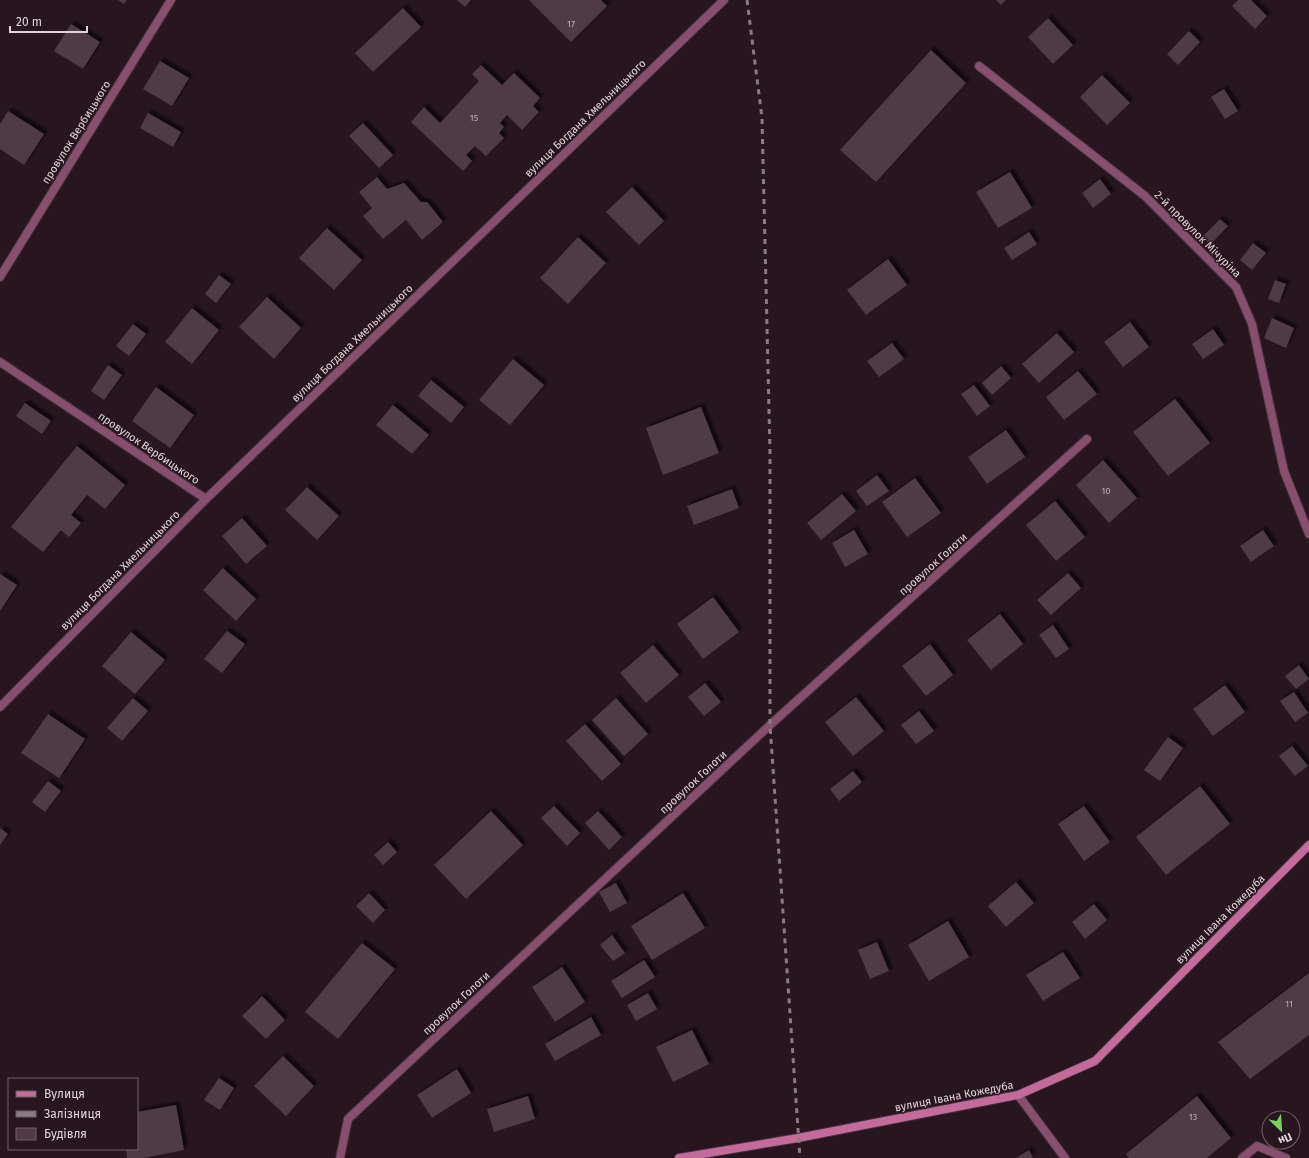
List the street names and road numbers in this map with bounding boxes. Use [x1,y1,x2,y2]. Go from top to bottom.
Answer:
street label: вулиця Богдана Хмельницького [522,57,649,180]
street label: провулок Вербицького [39,78,114,186]
street label: 2-й провулок Мічуріна [1152,188,1244,280]
street label: вулиця Богдана Хмельницького [289,282,416,405]
street label: провулок Вербицького [96,410,202,487]
street label: вулиця Богдана Хмельницького [58,508,183,633]
street label: провулок Голоти [897,530,970,598]
street label: провулок Голоти [657,748,730,817]
street label: вулиця Івана Кожедуба [1173,872,1268,967]
street label: провулок Голоти [420,969,493,1038]
street label: вулиця Івана Кожедуба [894,1079,1015,1114]

